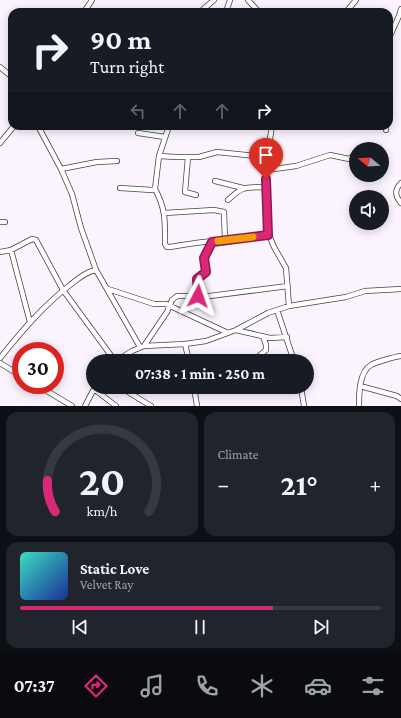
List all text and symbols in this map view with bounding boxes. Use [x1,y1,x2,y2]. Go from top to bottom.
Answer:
icon: right [24,24,76,76]
text: 90 m [90,24,151,55]
text: Turn right [90,57,164,77]
icon: left [127,100,149,122]
icon: ahead [169,100,191,122]
icon: ahead [211,100,233,122]
icon: right [253,100,275,122]
pin [249,138,283,179]
north arrow [349,142,389,182]
map controls [349,142,389,230]
icon: arrive [255,144,277,166]
button: sound [349,190,389,230]
position arrow [177,275,219,317]
speed limit sign: 30 [12,342,64,394]
text: 07:38 · 1 min · 250 m [135,366,265,382]
text: Climate [218,447,258,462]
text: 20 [79,458,125,504]
text: 21° [281,468,318,501]
text: − [218,472,229,497]
text: + [369,472,381,497]
text: km/h [86,503,117,519]
text: Static Love [80,561,149,577]
text: Velvet Ray [80,577,133,592]
icon: previous [69,616,91,638]
icon: pause [189,616,211,638]
icon: next [310,616,332,638]
icon: directions [82,672,110,700]
icon: music [138,672,166,700]
icon: phone [193,672,221,700]
icon: climate [248,672,276,700]
icon: car [304,672,332,700]
icon: filters [359,672,387,700]
text: 07:37 [14,676,55,696]

